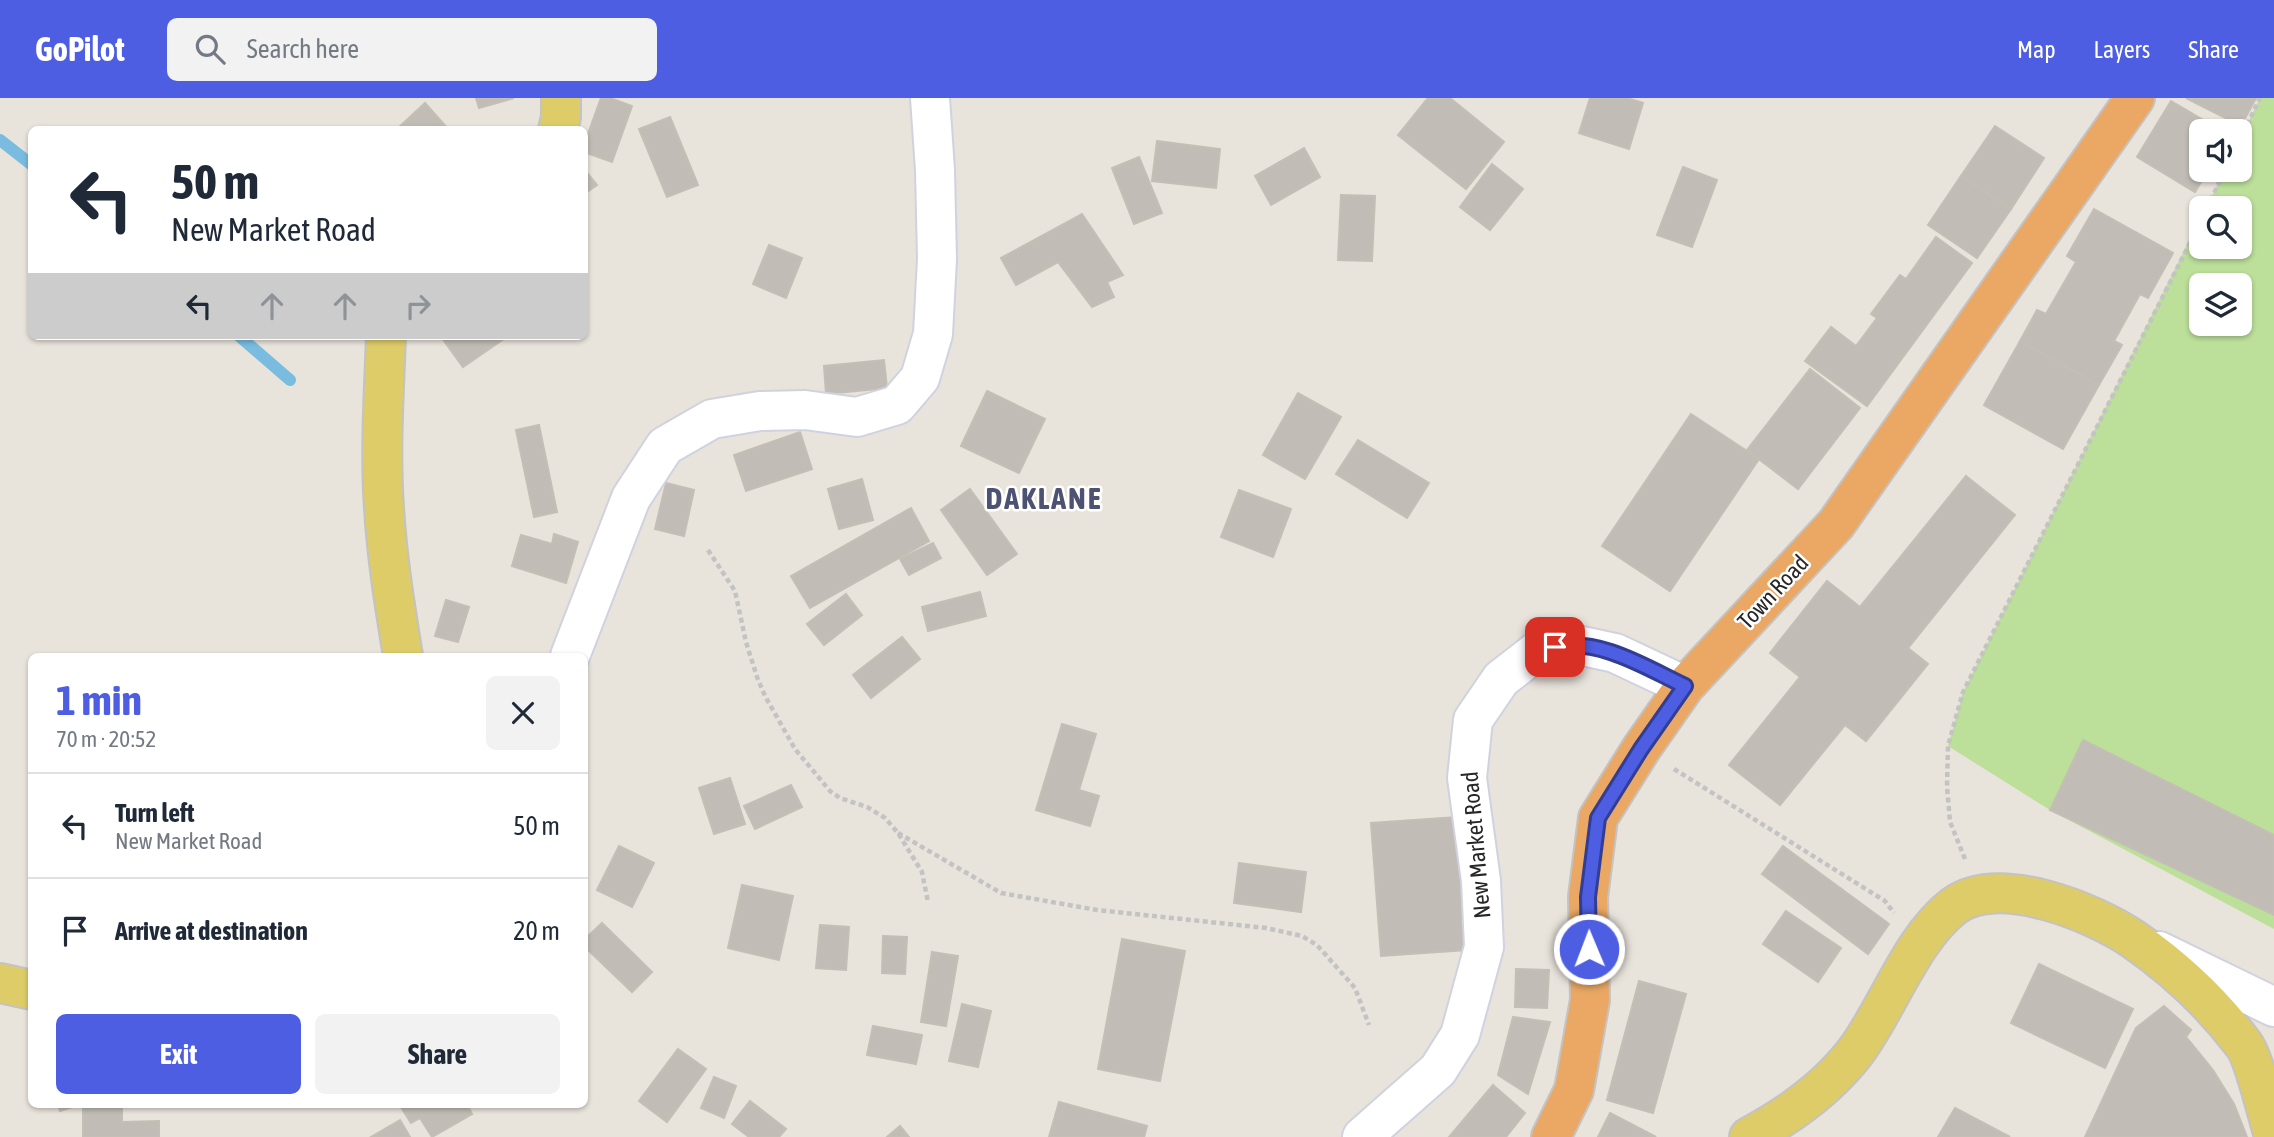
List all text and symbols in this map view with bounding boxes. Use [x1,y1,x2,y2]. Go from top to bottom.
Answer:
search box [167,18,657,81]
text: GoPilot [35,30,125,68]
icon: search [191,30,229,68]
text: Search here [247,34,359,64]
text: Map [2017,36,2056,63]
text: Layers [2094,36,2150,63]
text: Share [2188,36,2239,63]
map controls [2189,119,2252,336]
button: sound [2189,119,2252,182]
text: 50 m [171,153,259,209]
icon: left [56,154,147,245]
button: search [2189,196,2252,259]
text: New Market Road [171,211,376,248]
button: layers [2189,273,2252,336]
icon: left [180,287,218,325]
icon: ahead [253,287,291,325]
icon: ahead [326,287,364,325]
icon: right [399,287,437,325]
district label: DAKLANE [986,481,1103,515]
street label: Town Road [1732,550,1814,634]
pin [1525,617,1585,677]
icon: arrive [1536,628,1574,666]
text: 1 min [56,676,142,724]
button: close [486,676,560,750]
text: 70 m · 20:52 [56,726,156,752]
street label: New Market Road [1457,770,1495,920]
text: Turn left [115,798,195,828]
icon: left [56,807,94,845]
text: 50 m [513,811,560,841]
text: New Market Road [115,828,262,854]
icon: arrive [56,912,94,950]
position arrow [1552,912,1626,986]
text: Arrive at destination [115,916,308,946]
text: 20 m [513,916,560,946]
button: Exit [56,1014,301,1094]
button: Share [315,1014,560,1094]

